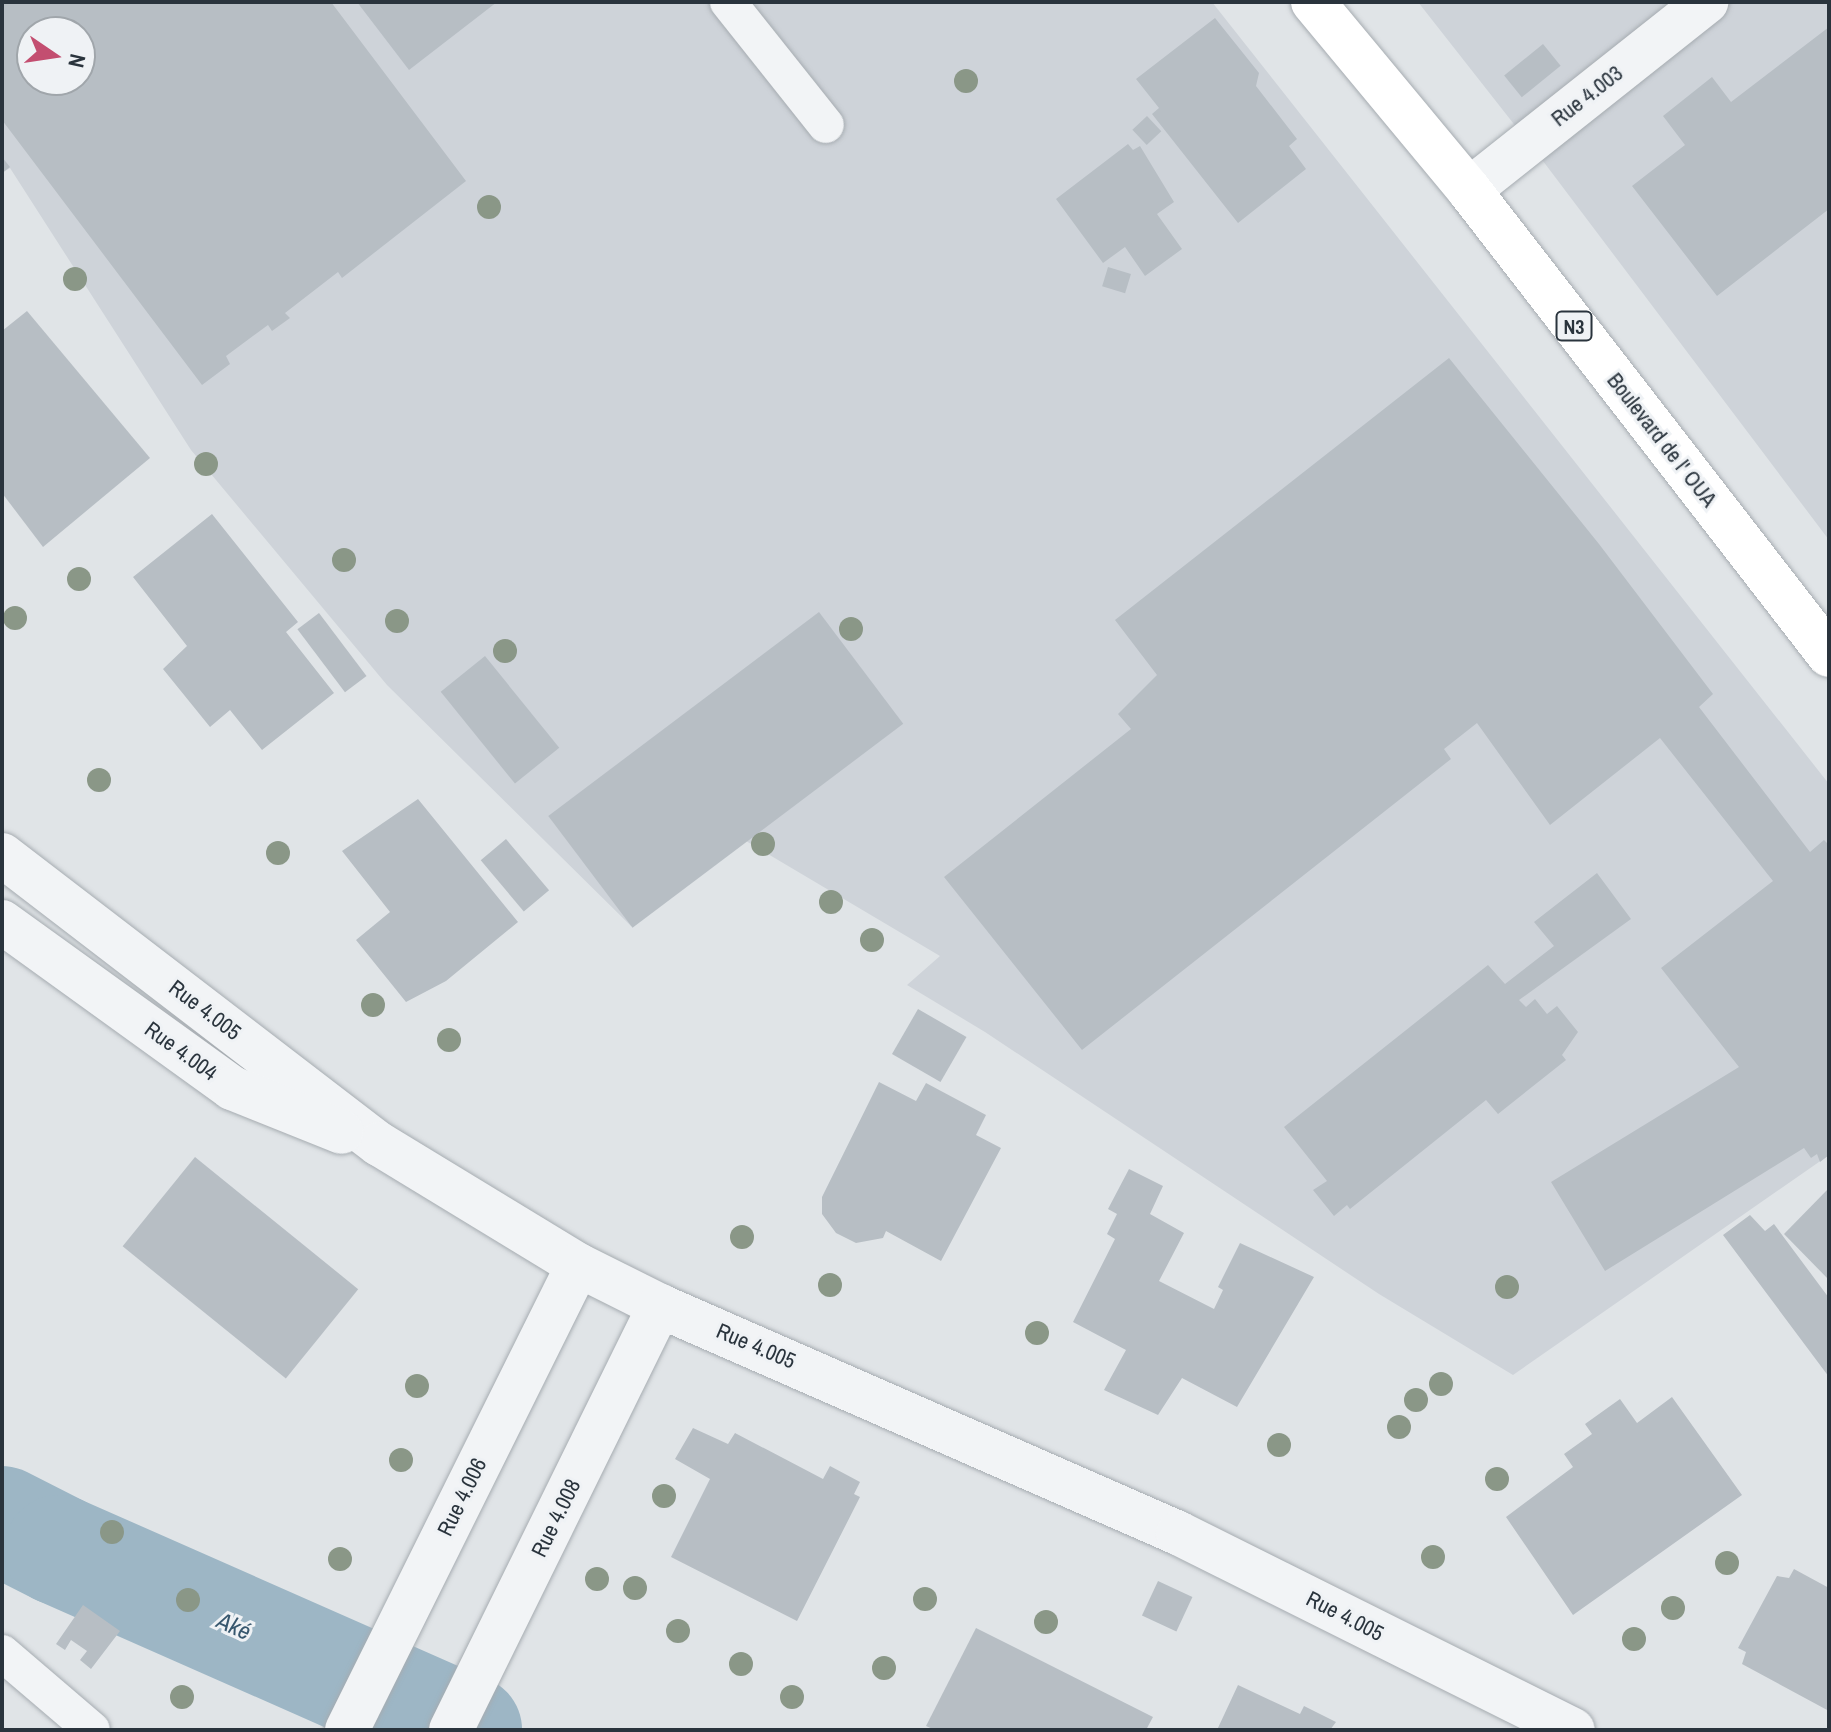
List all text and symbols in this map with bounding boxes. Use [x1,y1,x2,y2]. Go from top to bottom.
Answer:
north arrow [16,16,96,96]
text: N [61,51,94,71]
street label: Rue 4.003 [1546,60,1628,132]
road number: N3 [1554,310,1594,342]
street label: Boulevard de l' OUA [1601,368,1723,512]
street label: Rue 4.005 [164,974,246,1046]
street label: Rue 4.004 [140,1016,222,1086]
street label: Rue 4.005 [713,1318,799,1374]
street label: Rue 4.006 [432,1454,492,1540]
street label: Rue 4.008 [526,1475,586,1561]
street label: Rue 4.005 [1302,1585,1388,1647]
water label: Aké [213,1606,255,1646]

